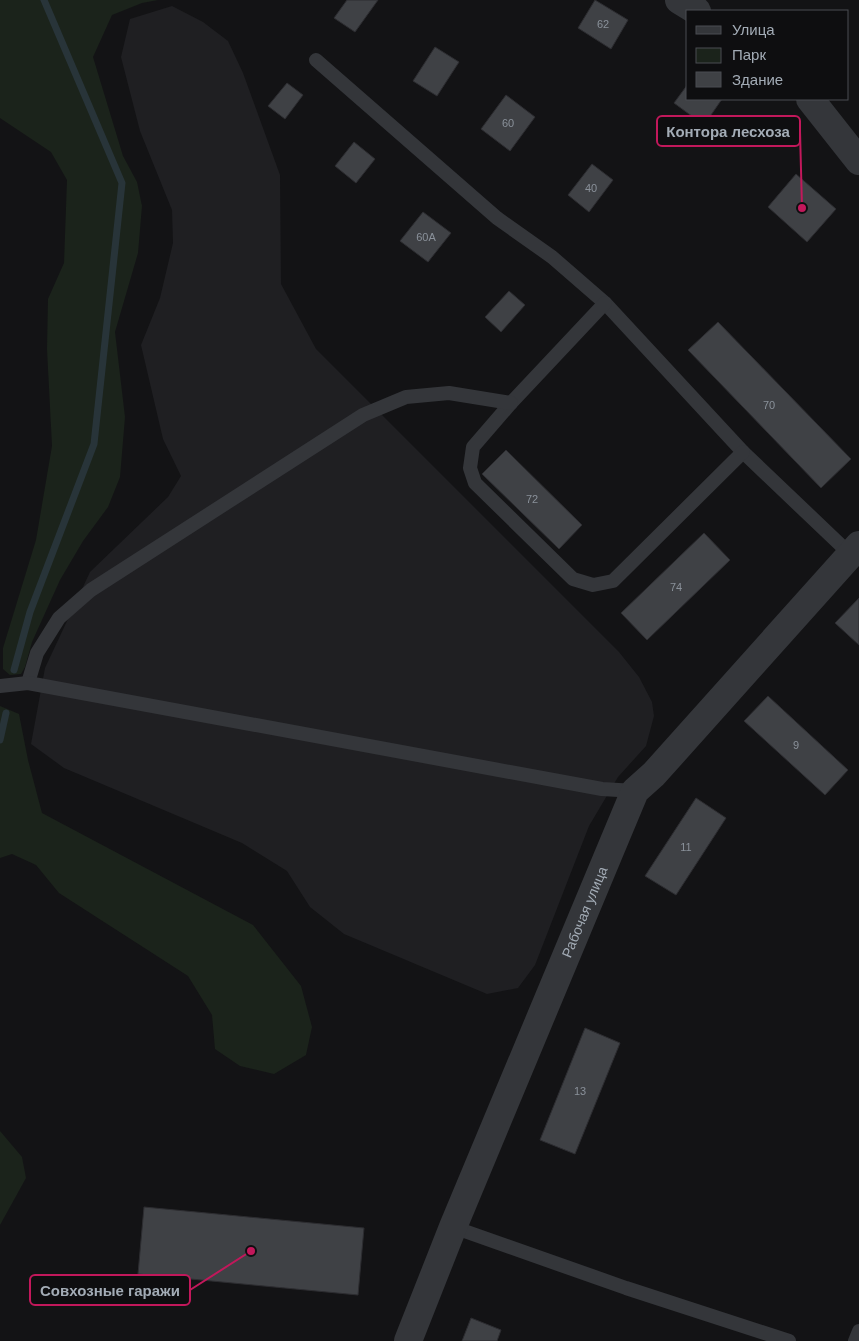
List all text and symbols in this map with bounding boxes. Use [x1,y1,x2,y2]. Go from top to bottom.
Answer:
legend [686,10,849,100]
house number: 62 [597,18,609,30]
text: Улица [732,21,775,38]
text: Парк [732,46,766,63]
text: Здание [732,71,783,88]
callout: Контора лесхоза [657,116,800,146]
house number: 60 [502,117,514,129]
text: Контора лесхоза [666,123,790,140]
house number: 40 [585,182,597,194]
house number: 60А [416,231,436,243]
house number: 70 [763,399,775,411]
house number: 72 [526,493,538,505]
house number: 74 [670,581,682,593]
house number: 9 [793,739,799,751]
house number: 11 [680,841,692,853]
street label: Рабочая улица [558,864,611,960]
house number: 13 [574,1085,586,1097]
callout: Совхозные гаражи [30,1275,190,1305]
text: Совхозные гаражи [40,1282,180,1299]

